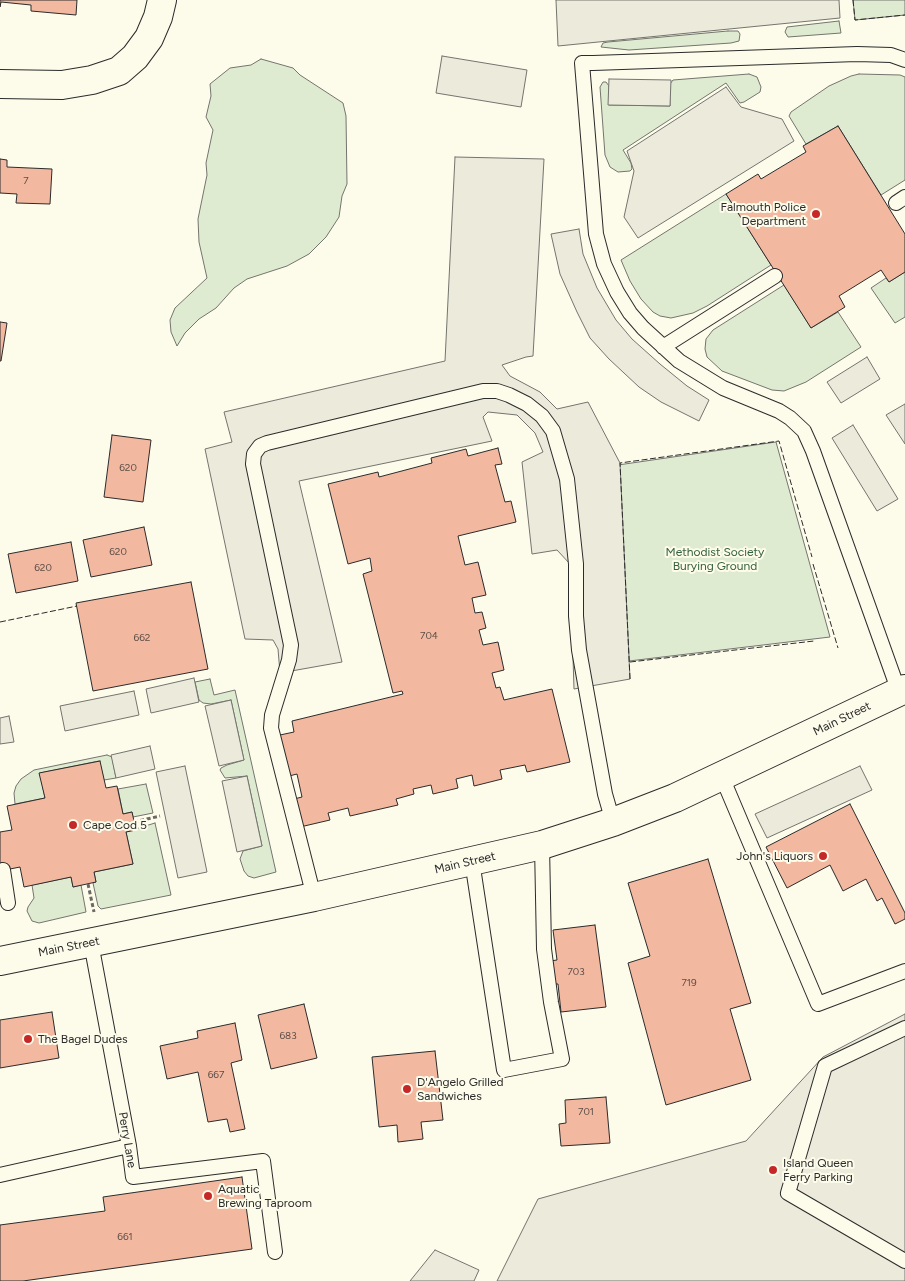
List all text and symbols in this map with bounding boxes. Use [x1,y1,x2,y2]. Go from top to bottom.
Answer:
house number: 7 [23,175,29,187]
place label: Falmouth Police Department [720,200,806,228]
marker: Falmouth Police Department [810,208,822,220]
house number: 620 [119,462,137,474]
park label: Methodist Society Burying Ground [666,545,764,573]
house number: 620 [109,546,127,558]
house number: 620 [34,562,52,574]
house number: 704 [420,630,438,642]
house number: 662 [134,632,150,644]
street label: Main Street [811,699,873,739]
place label: Cape Cod 5 [83,818,147,832]
marker: Cape Cod 5 [67,819,79,831]
street label: Main Street [433,849,497,877]
place label: John's Liquors [736,849,813,863]
marker: John's Liquors [817,850,829,862]
street label: Main Street [37,934,101,960]
house number: 703 [567,966,585,978]
house number: 719 [681,977,697,989]
house number: 683 [279,1030,297,1042]
place label: The Bagel Dudes [38,1032,128,1046]
marker: The Bagel Dudes [22,1033,34,1045]
house number: 667 [208,1069,224,1081]
place label: D'Angelo Grilled Sandwiches [417,1075,503,1103]
marker: D'Angelo Grilled Sandwiches [401,1083,413,1095]
house number: 701 [578,1106,594,1118]
street label: Perry Lane [115,1111,139,1169]
place label: Island Queen Ferry Parking [783,1156,853,1184]
marker: Island Queen Ferry Parking [767,1164,779,1176]
place label: Aquatic Brewing Taproom [218,1182,312,1210]
marker: Aquatic Brewing Taproom [202,1190,214,1202]
house number: 661 [117,1231,133,1243]

